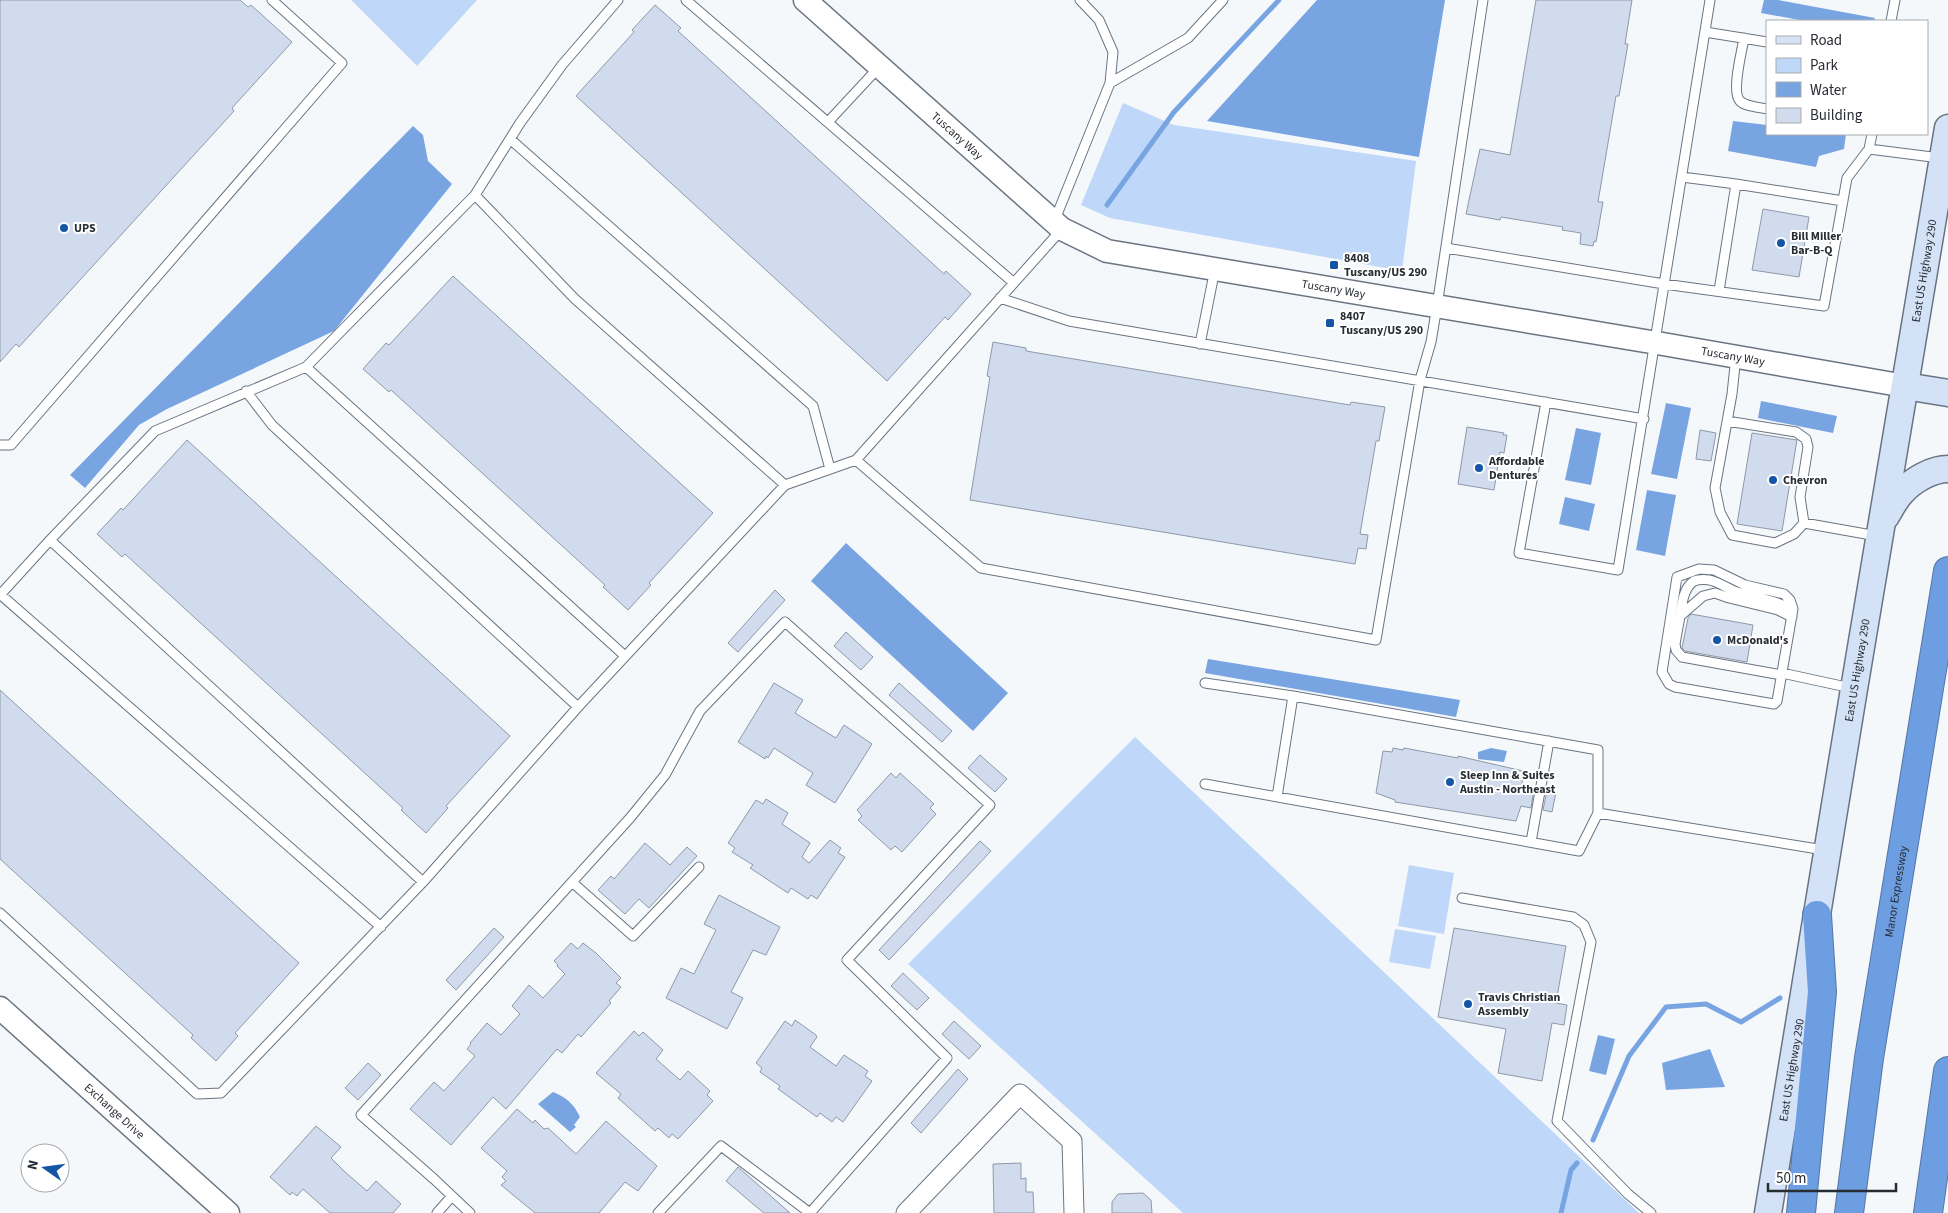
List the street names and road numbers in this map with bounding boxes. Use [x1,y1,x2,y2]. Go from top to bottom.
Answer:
street label: Tuscany Way [927,108,987,164]
street label: East US Highway 290 [1908,218,1942,324]
street label: Tuscany Way [1300,276,1367,303]
street label: Tuscany Way [1700,343,1766,371]
street label: East US Highway 290 [1841,618,1875,723]
street label: Manor Expressway [1881,844,1912,939]
street label: East US Highway 290 [1775,1017,1809,1123]
street label: Exchange Drive [80,1080,148,1143]

